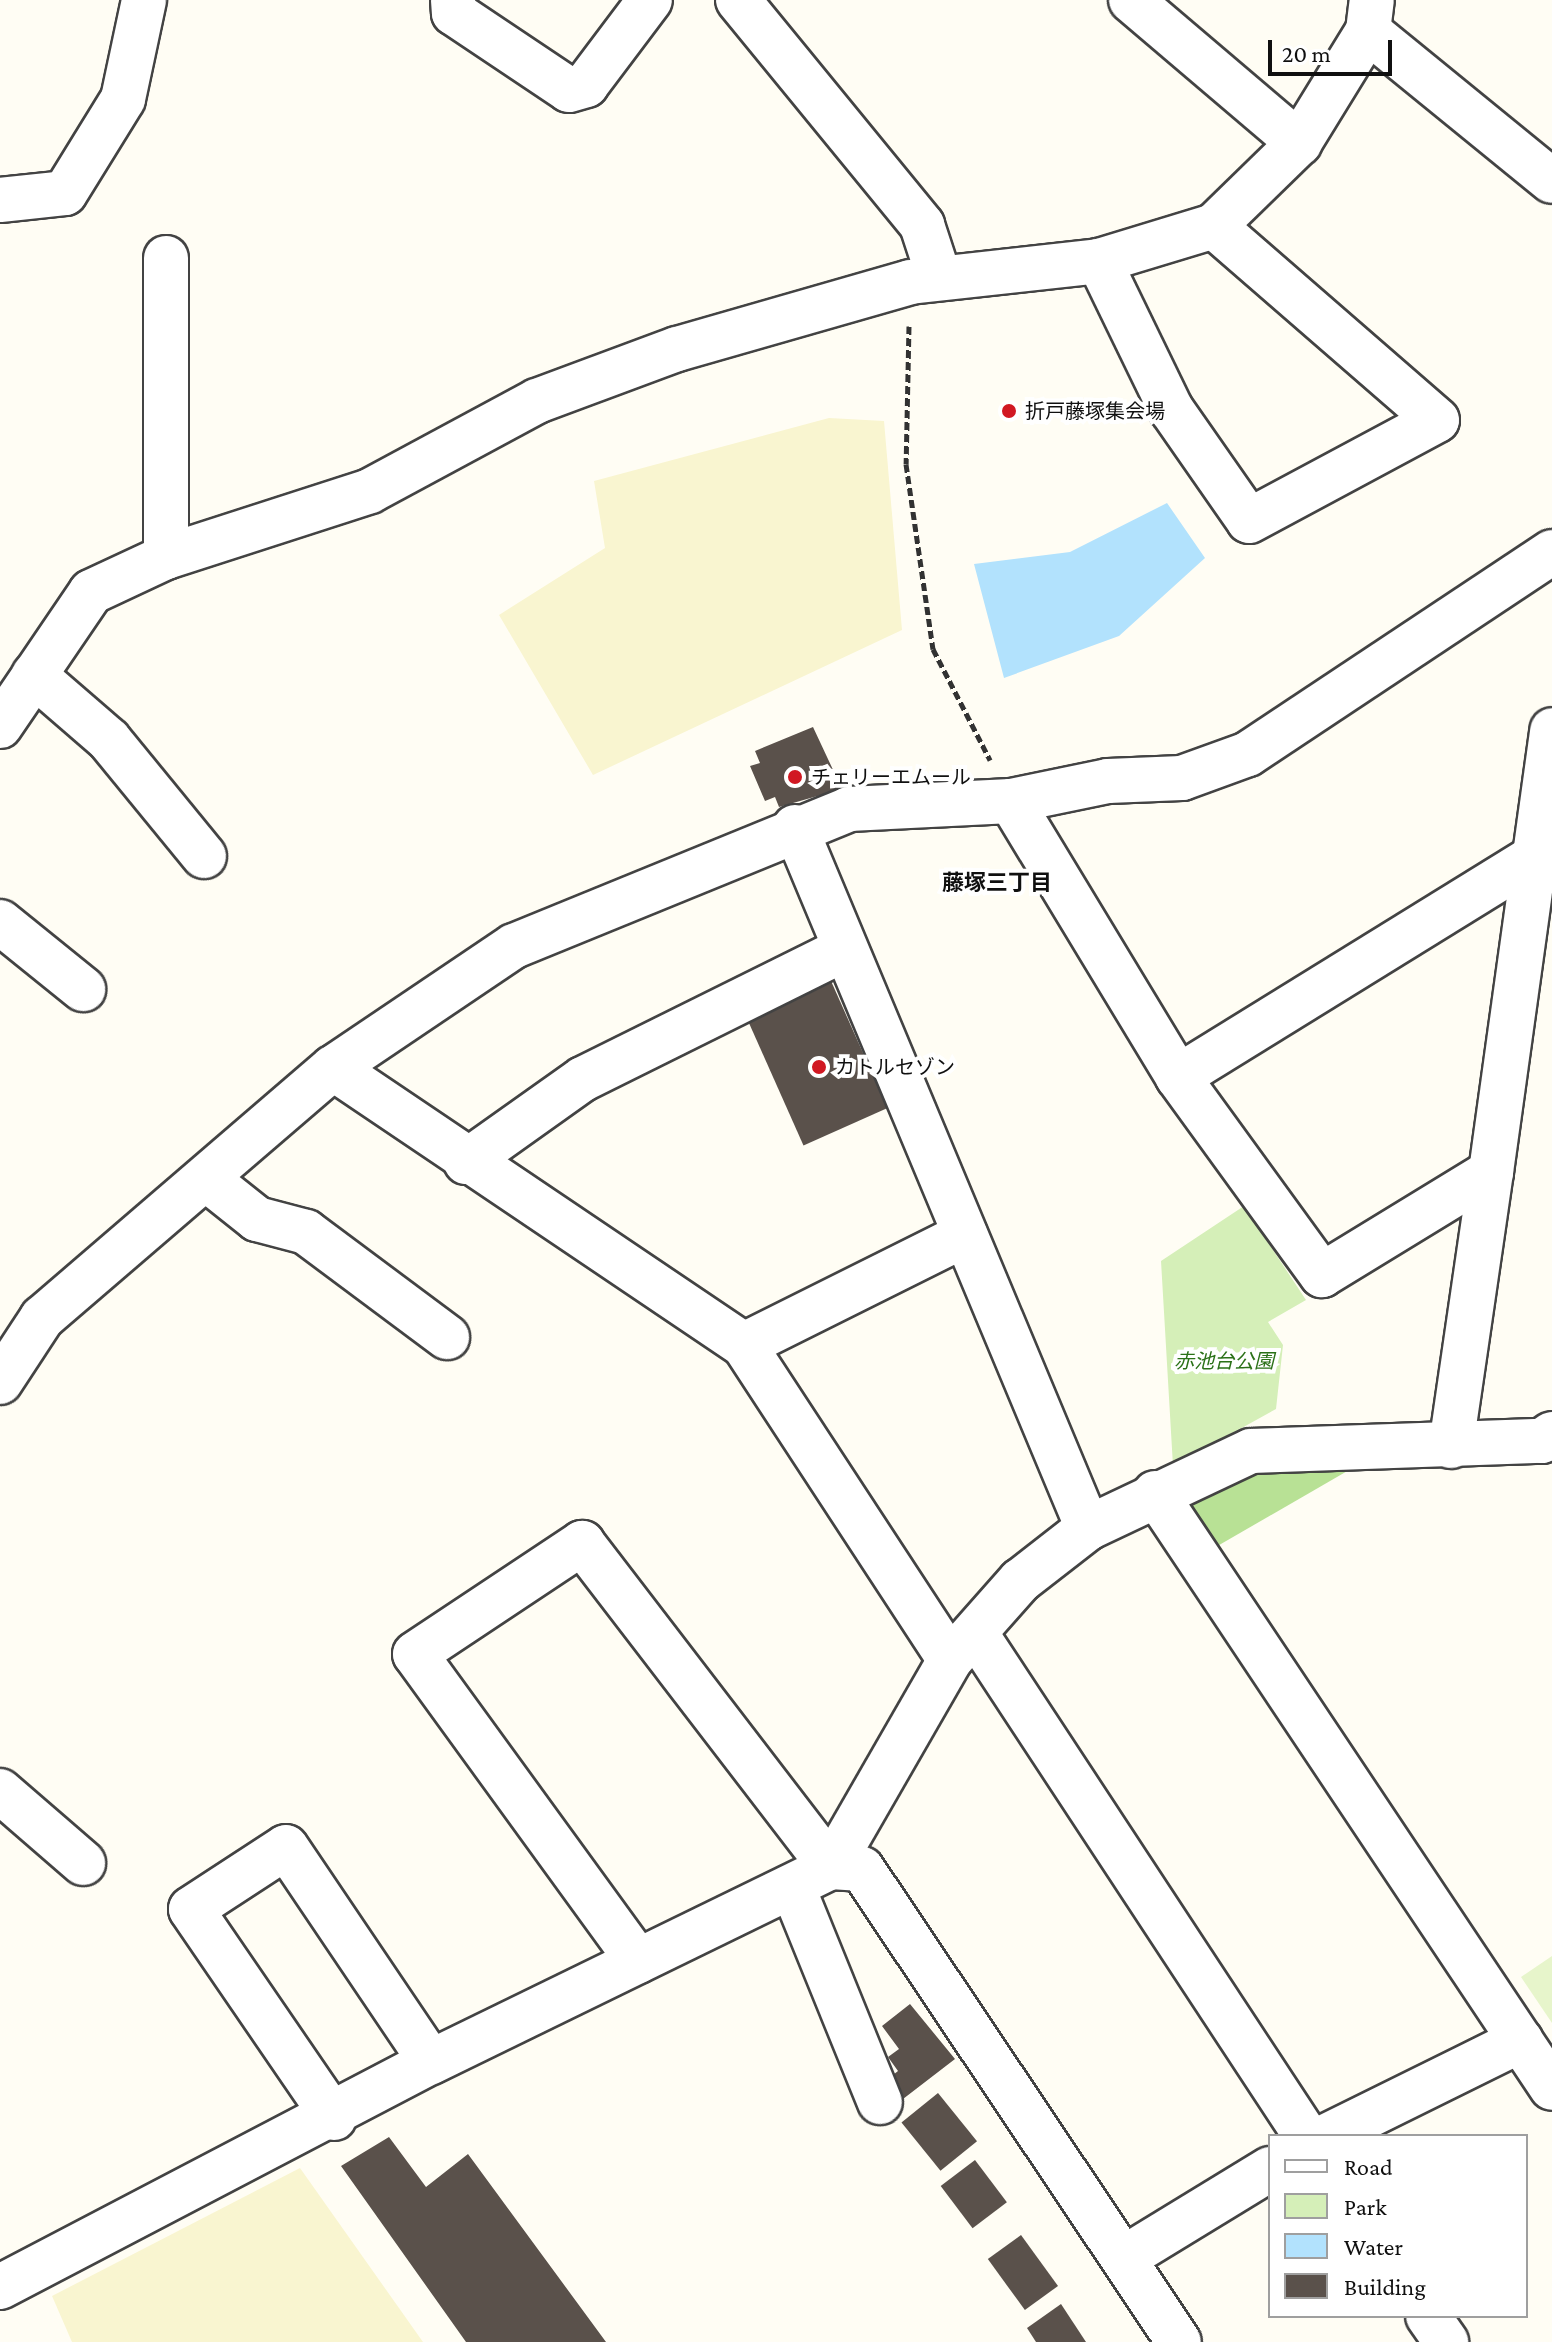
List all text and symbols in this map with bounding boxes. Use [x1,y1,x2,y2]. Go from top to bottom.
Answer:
scale bar [1272,24,1396,74]
text: 20 m [1282,40,1331,67]
place label: 折戸藤塚集会場 [1025,399,1165,423]
marker: 折戸藤塚集会場 [1000,402,1018,420]
place label: チェリーエムール [811,765,971,789]
marker: チェリーエムール [786,768,804,786]
district label: 藤塚三丁目 [942,870,1052,896]
place label: カトルセゾン [835,1055,955,1079]
marker: カトルセゾン [810,1058,828,1076]
park label: 赤池台公園 [1174,1349,1274,1373]
legend [1268,2134,1528,2318]
text: Road [1344,2153,1393,2180]
text: Park [1344,2193,1387,2220]
text: Water [1344,2233,1403,2260]
text: Building [1344,2273,1426,2300]

